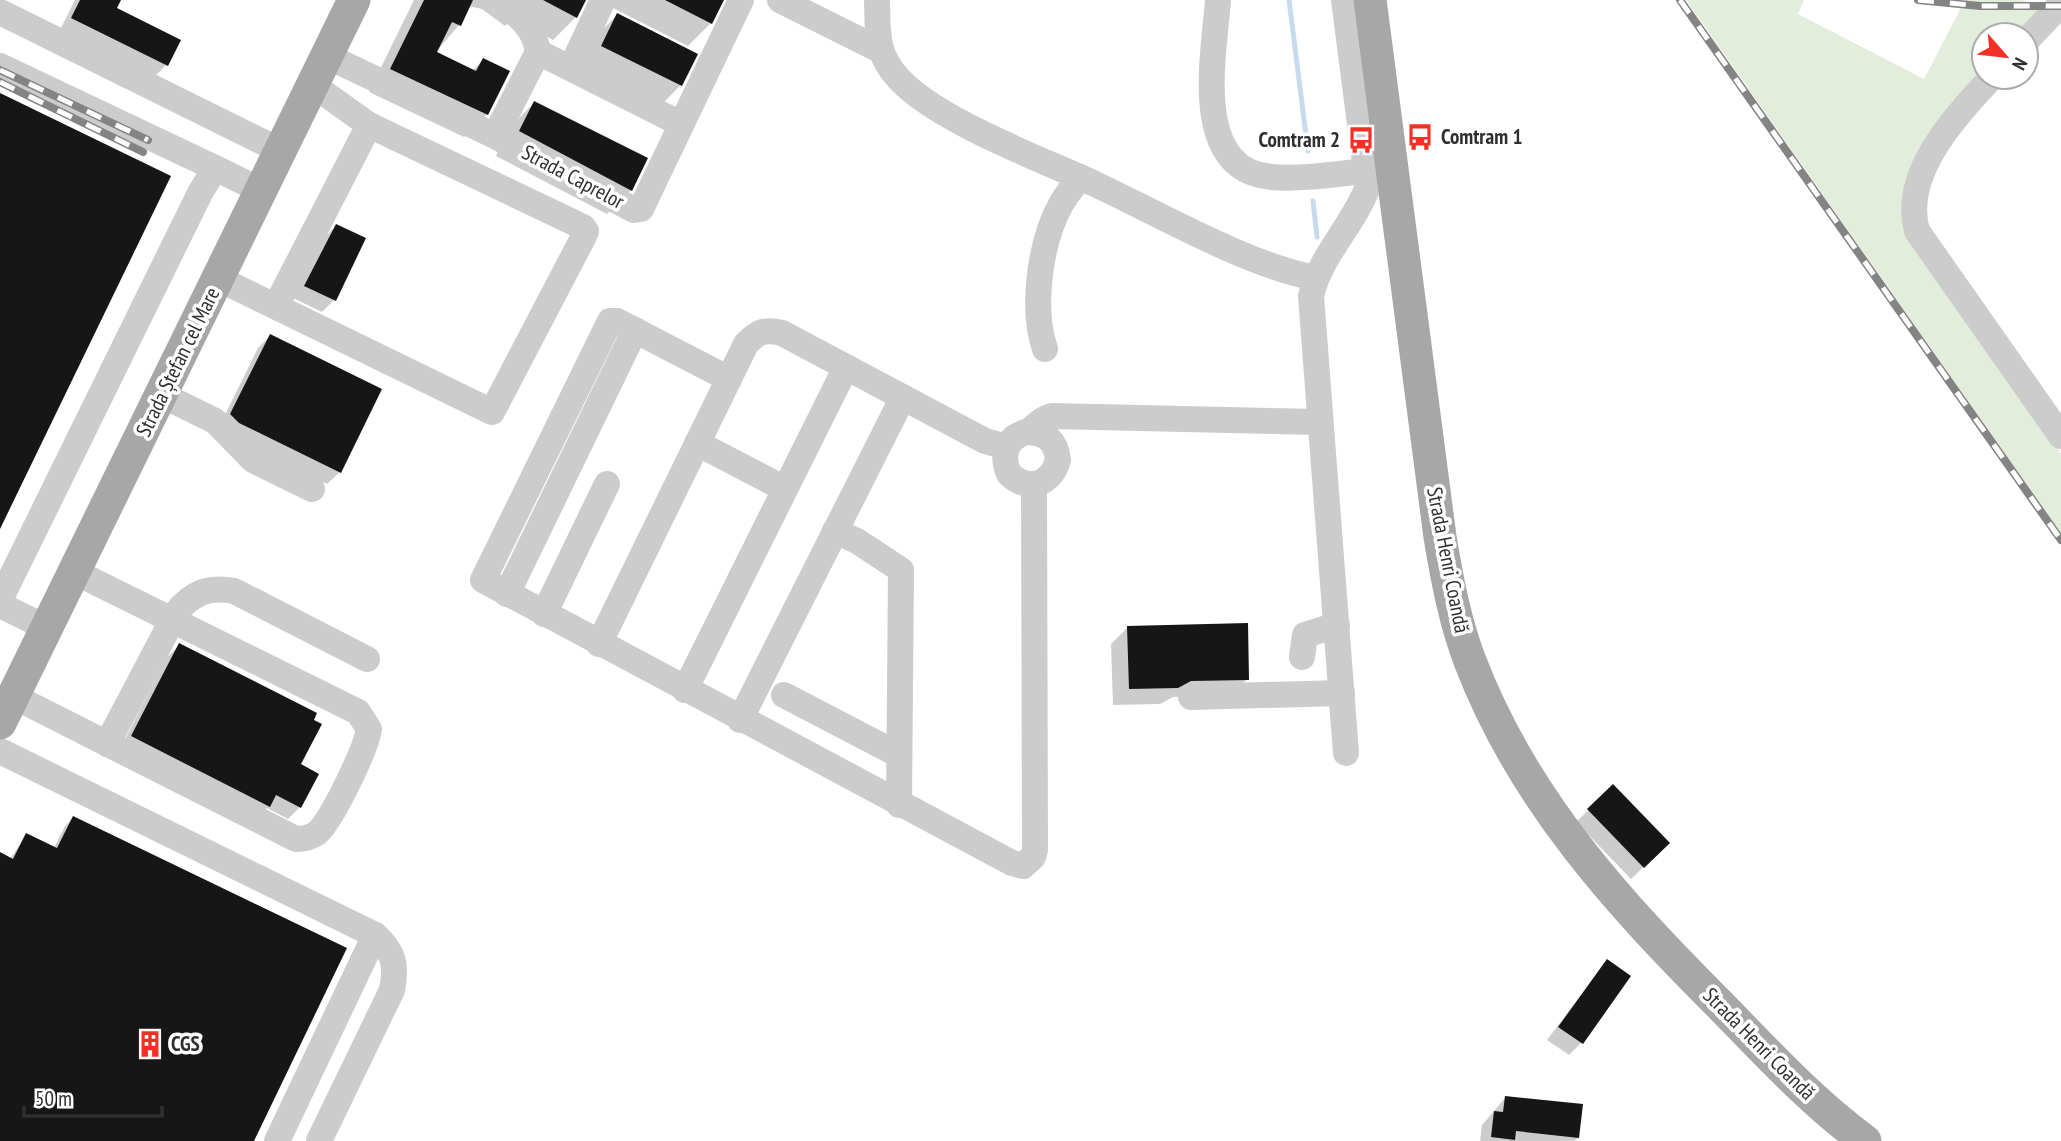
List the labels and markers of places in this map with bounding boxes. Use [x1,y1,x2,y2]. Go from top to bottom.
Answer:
bus stop icon: Comtram 1 [1405,122,1435,152]
place label: Comtram 1 [1441,123,1522,150]
bus stop icon: Comtram 2 [1346,125,1376,155]
place label: Comtram 2 [1259,126,1340,153]
building icon: CGS [135,1029,165,1059]
place label: CGS [171,1030,200,1057]

